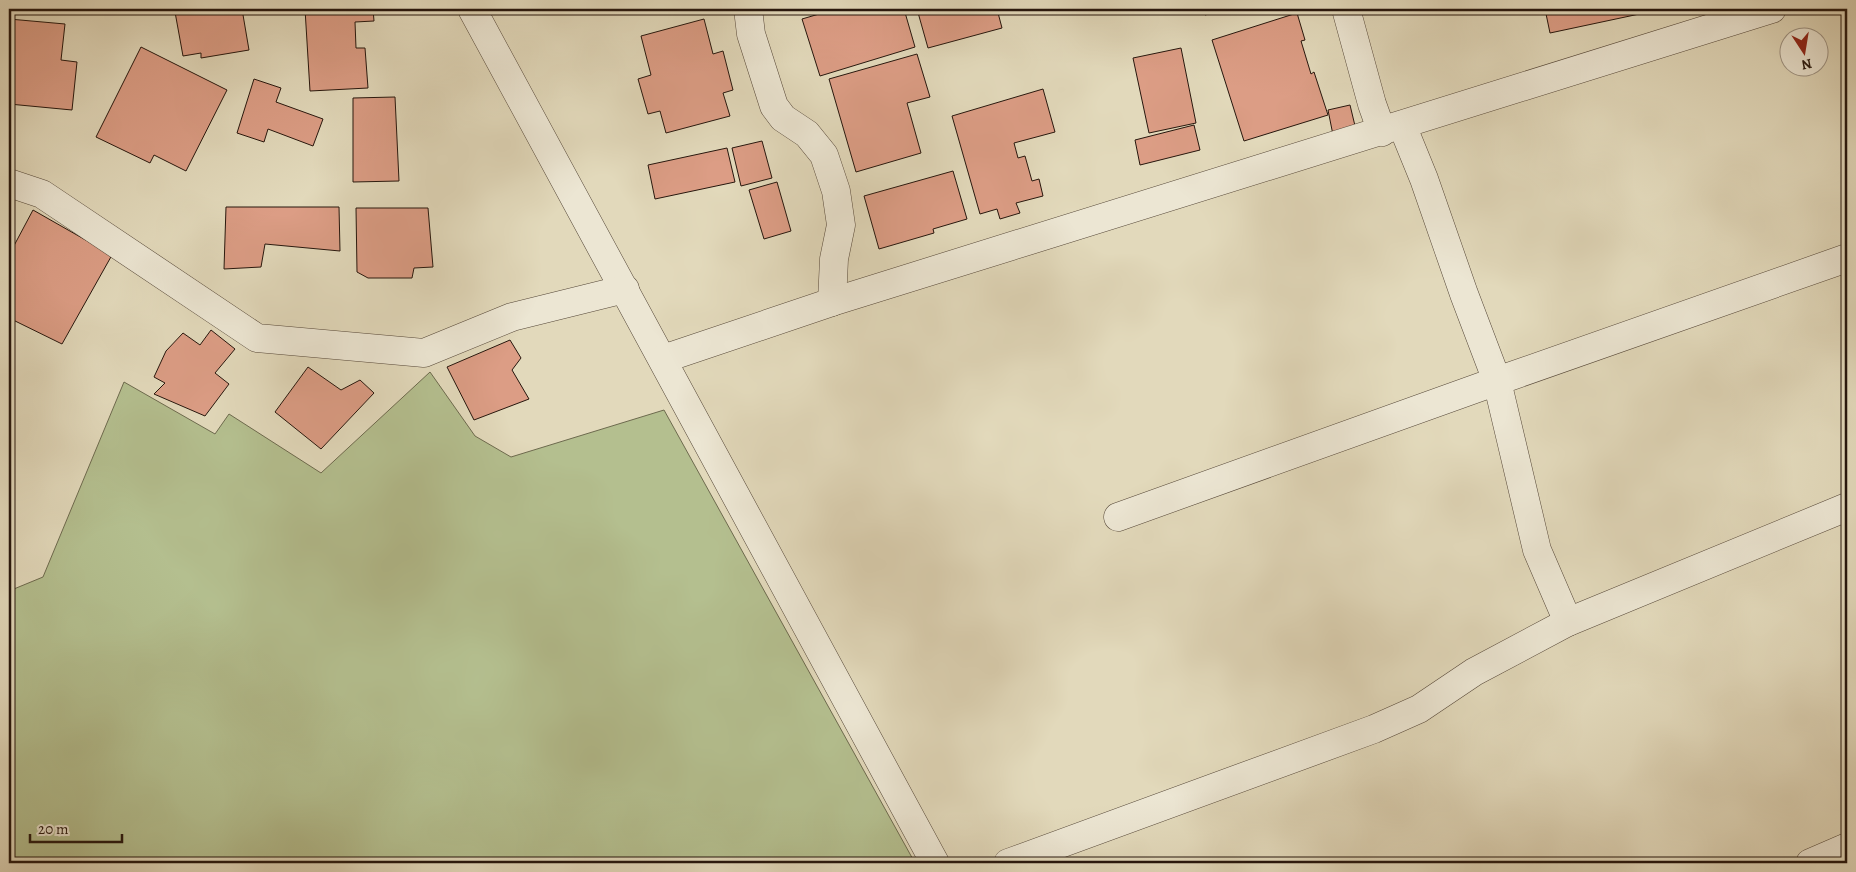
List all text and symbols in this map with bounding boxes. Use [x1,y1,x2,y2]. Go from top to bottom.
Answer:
north arrow [1778,28,1828,78]
text: N [1800,54,1814,75]
scale bar [30,812,122,844]
text: 20 m [38,819,69,839]

